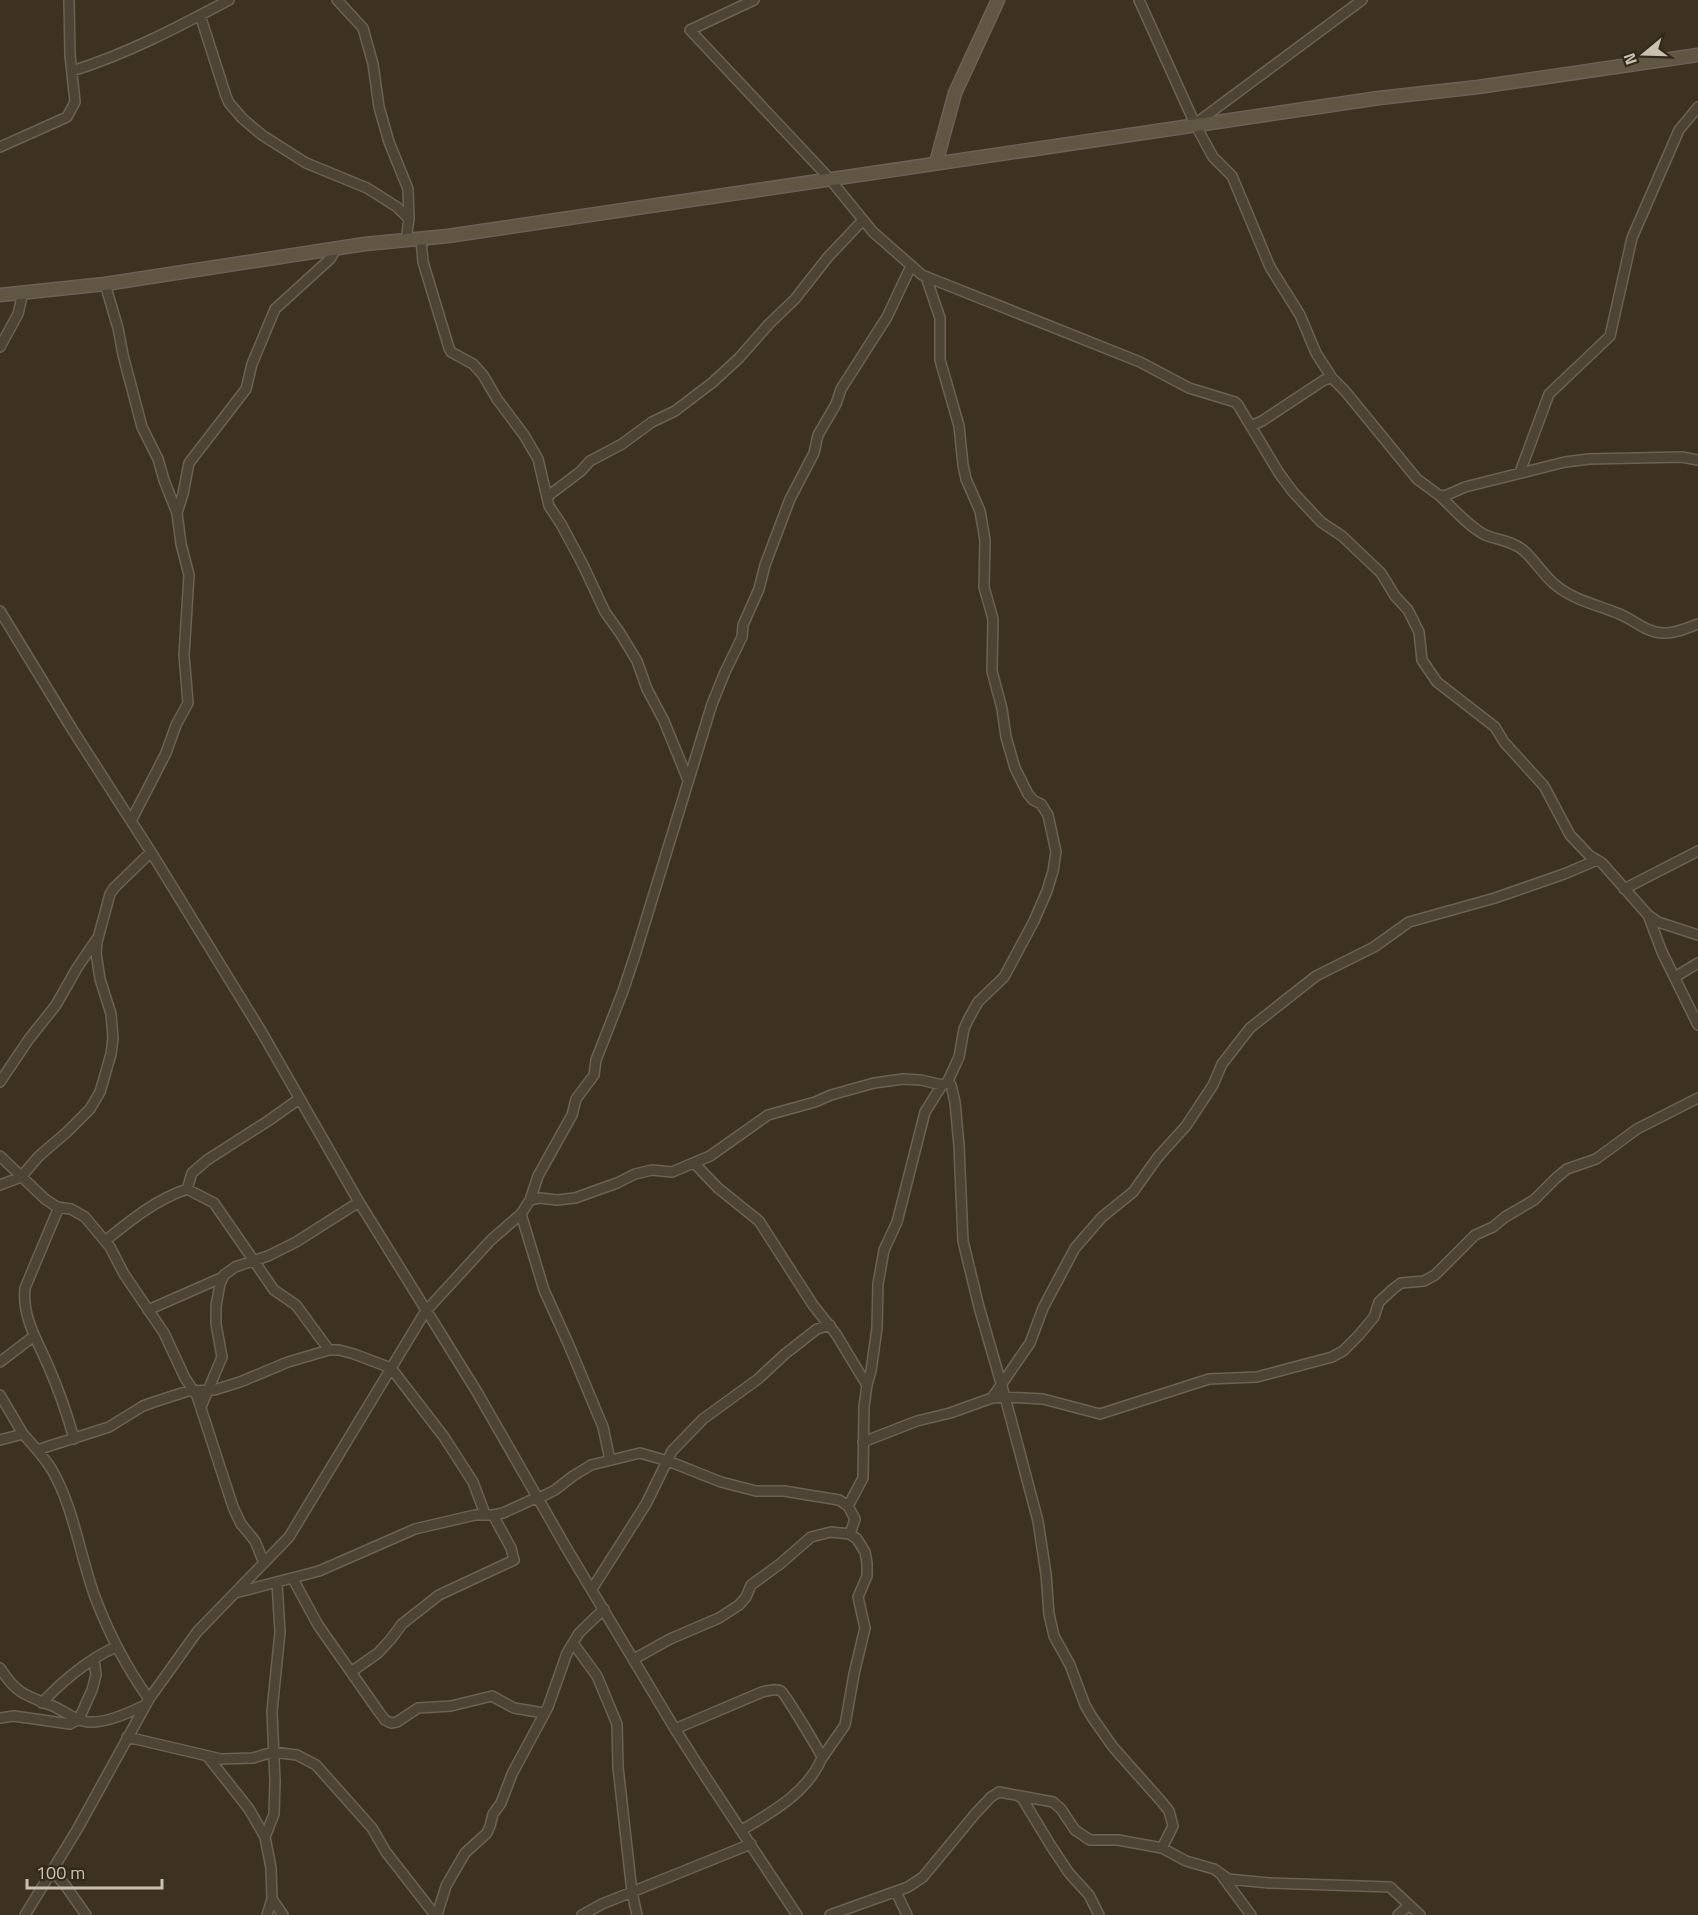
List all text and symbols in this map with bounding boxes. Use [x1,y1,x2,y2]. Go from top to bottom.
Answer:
north arrow [1614,24,1674,84]
text: N [1617,50,1643,68]
scale bar [27,1852,162,1890]
text: 100 m [36,1859,85,1886]

